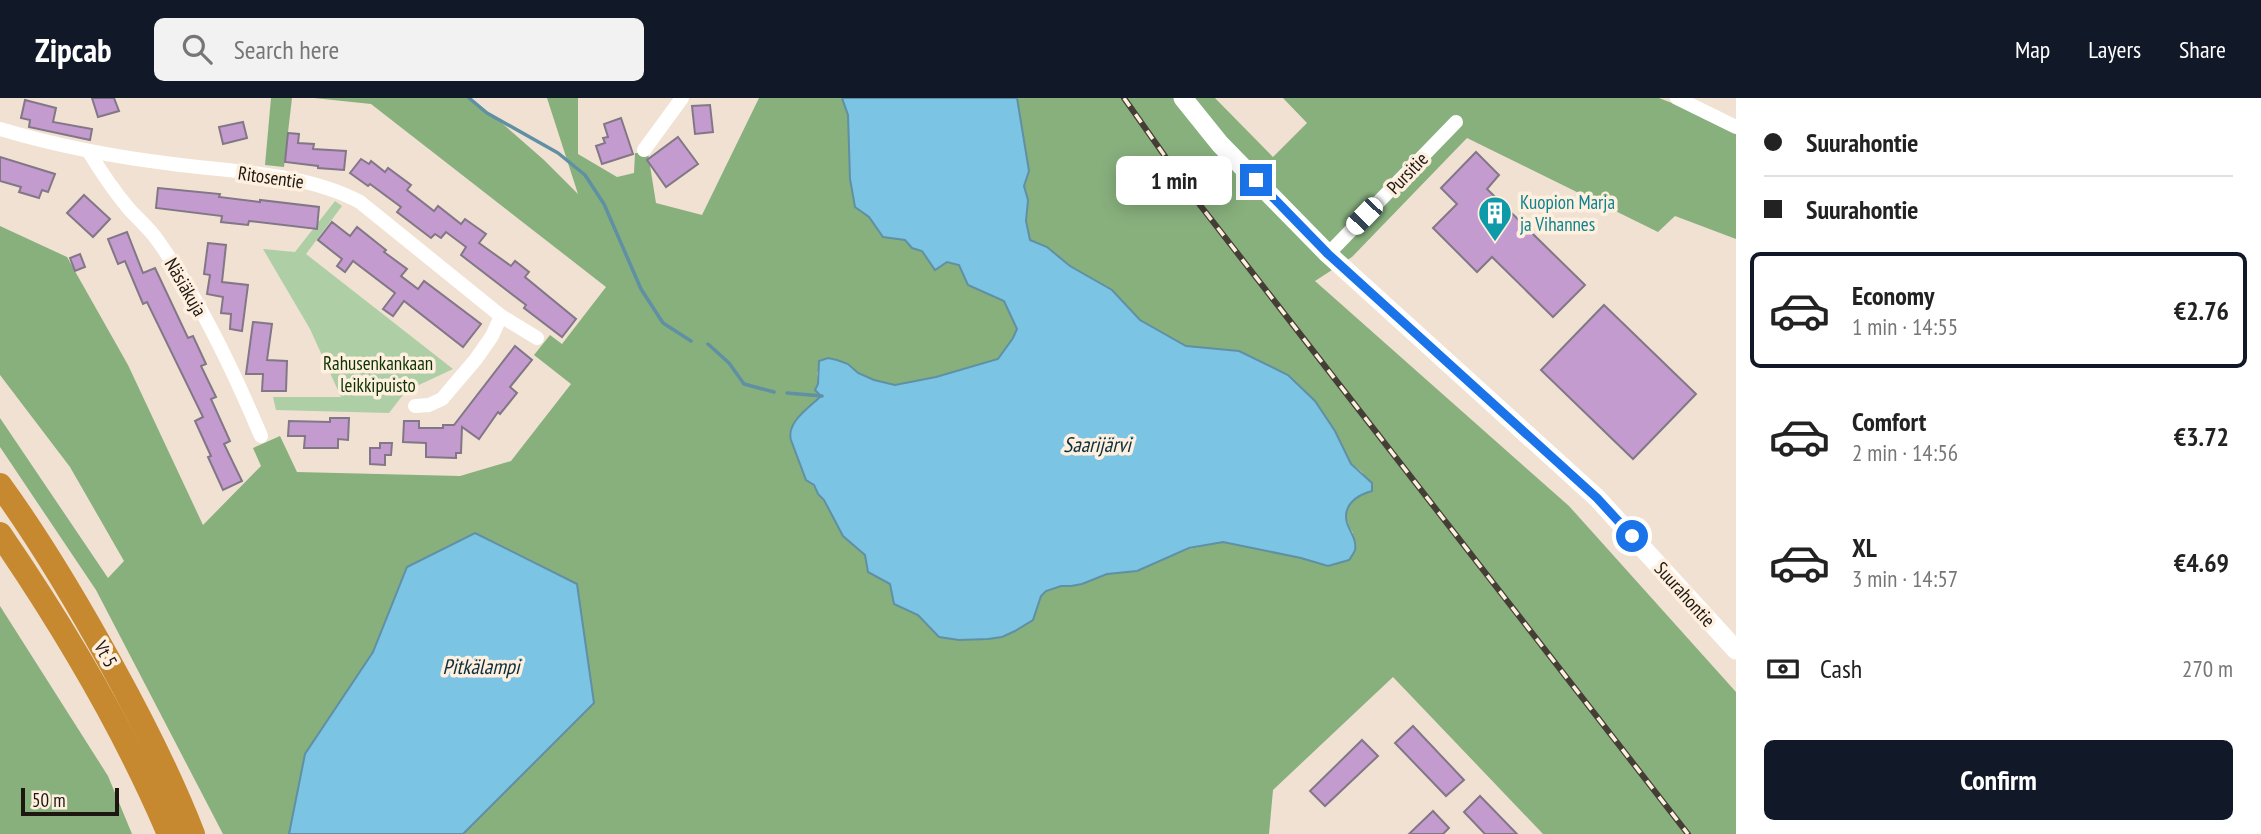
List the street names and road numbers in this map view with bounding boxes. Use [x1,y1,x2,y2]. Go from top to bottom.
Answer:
street label: Pursitie [1381,147,1433,199]
street label: Ritosentie [236,161,306,194]
street label: Näsiäkuja [160,254,212,320]
street label: Suurahontie [1649,556,1721,632]
street label: Vt 5 [89,636,123,671]

